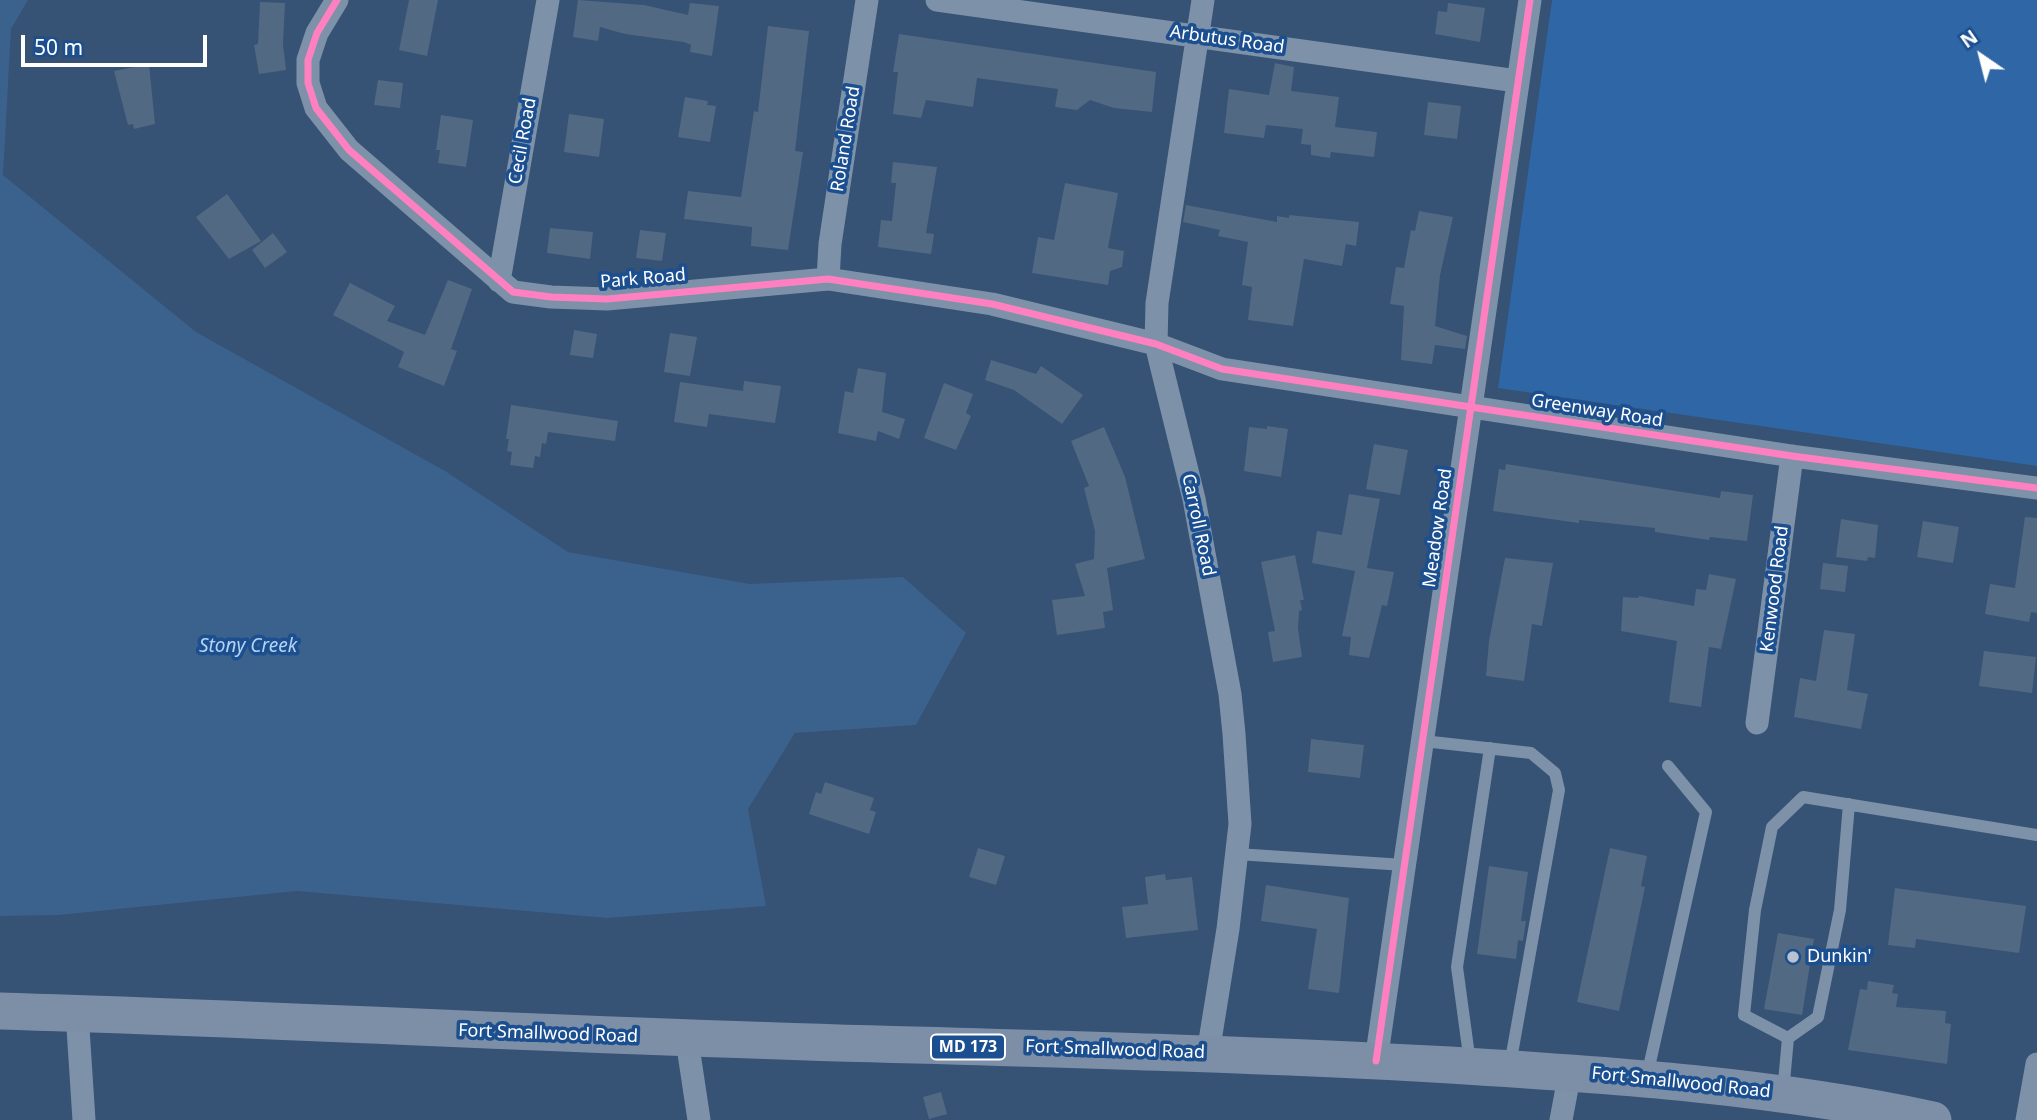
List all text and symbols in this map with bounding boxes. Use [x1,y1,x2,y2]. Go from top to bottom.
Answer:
scale bar [24,21,210,65]
street label: Arbutus Road [1168,21,1286,59]
north arrow [1946,21,2016,91]
text: N [1955,24,1983,54]
text: 50 m [34,33,83,61]
street label: Roland Road [827,84,865,194]
street label: Cecil Road [505,96,541,186]
street label: Park Road [599,264,687,294]
street label: Greenway Road [1530,390,1664,432]
street label: Meadow Road [1419,467,1457,589]
street label: Carroll Road [1177,472,1219,578]
street label: Kenwood Road [1757,524,1793,654]
water label: Stony Creek [199,636,297,658]
place label: Dunkin' [1807,946,1872,968]
marker: Dunkin' [1785,949,1801,965]
street label: Fort Smallwood Road [458,1020,638,1048]
road number: MD 173 [931,1035,1005,1060]
street label: Fort Smallwood Road [1025,1036,1205,1064]
street label: Fort Smallwood Road [1590,1063,1772,1103]

